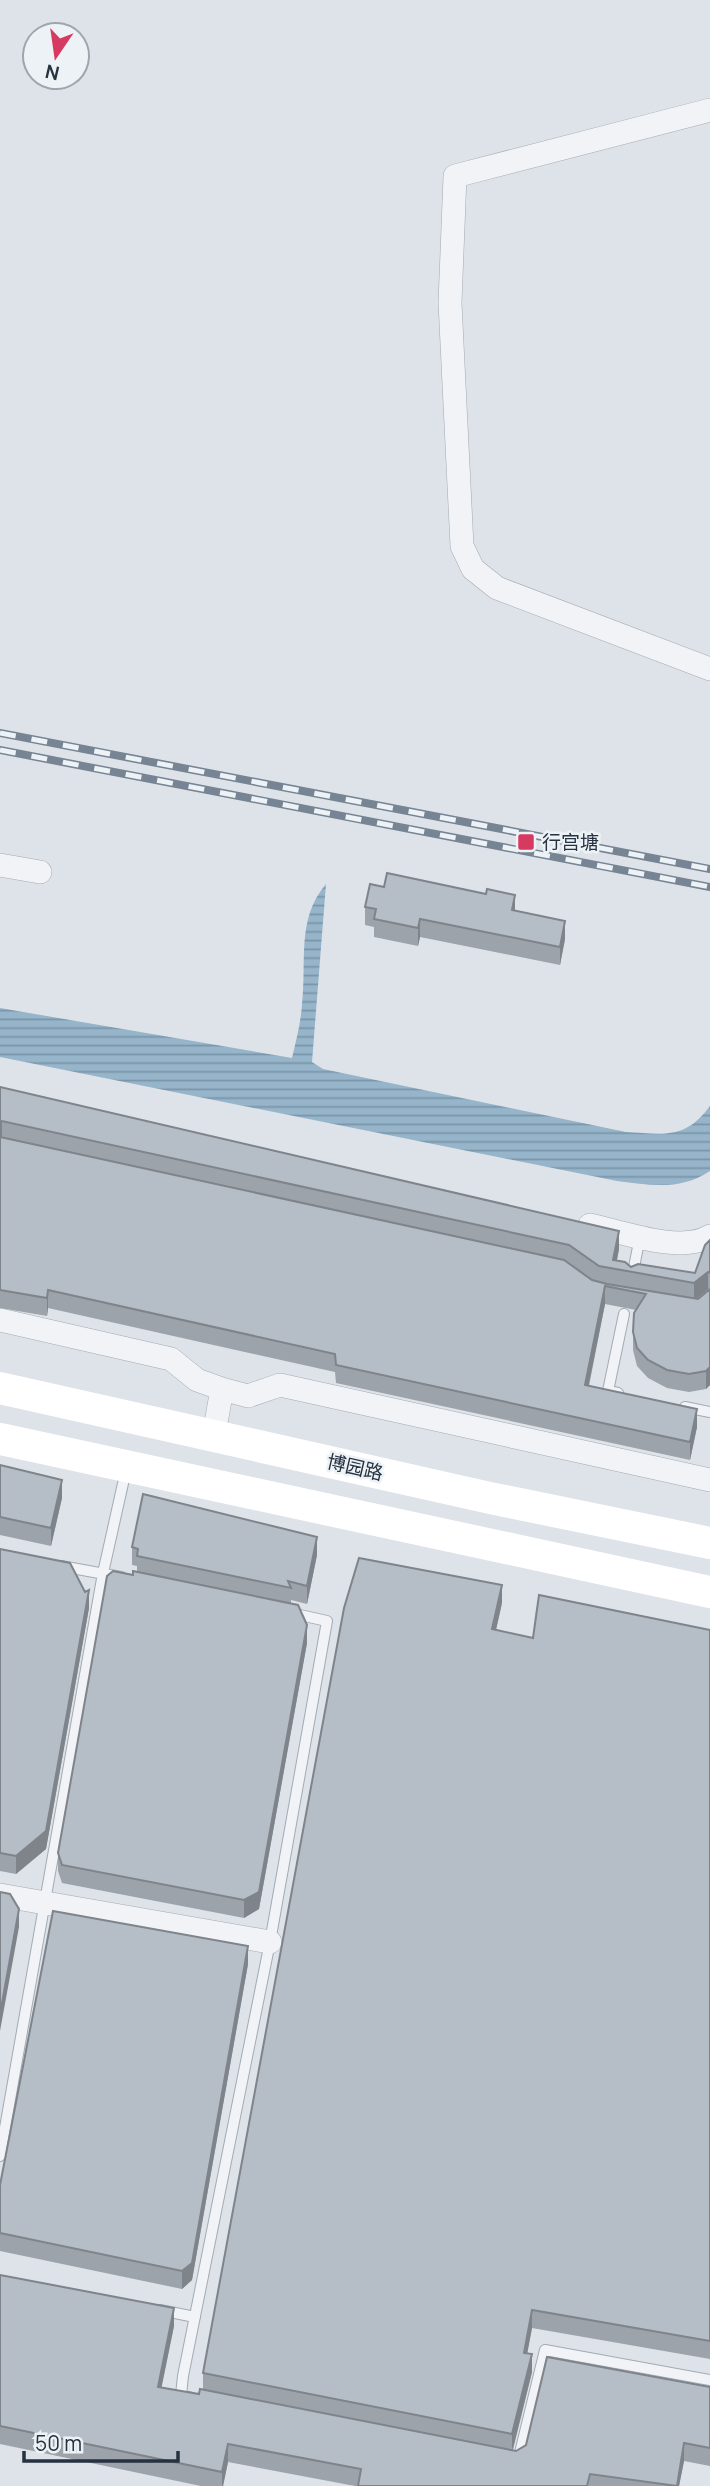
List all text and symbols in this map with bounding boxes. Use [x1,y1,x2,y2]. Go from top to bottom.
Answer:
north arrow [21,21,91,91]
text: N [43,58,62,87]
place label: 行宫塘 [542,829,599,855]
marker: 行宫塘 [516,832,536,852]
street label: 博园路 [324,1448,386,1486]
scale bar [24,2420,178,2464]
text: 50 m [35,2429,82,2457]

